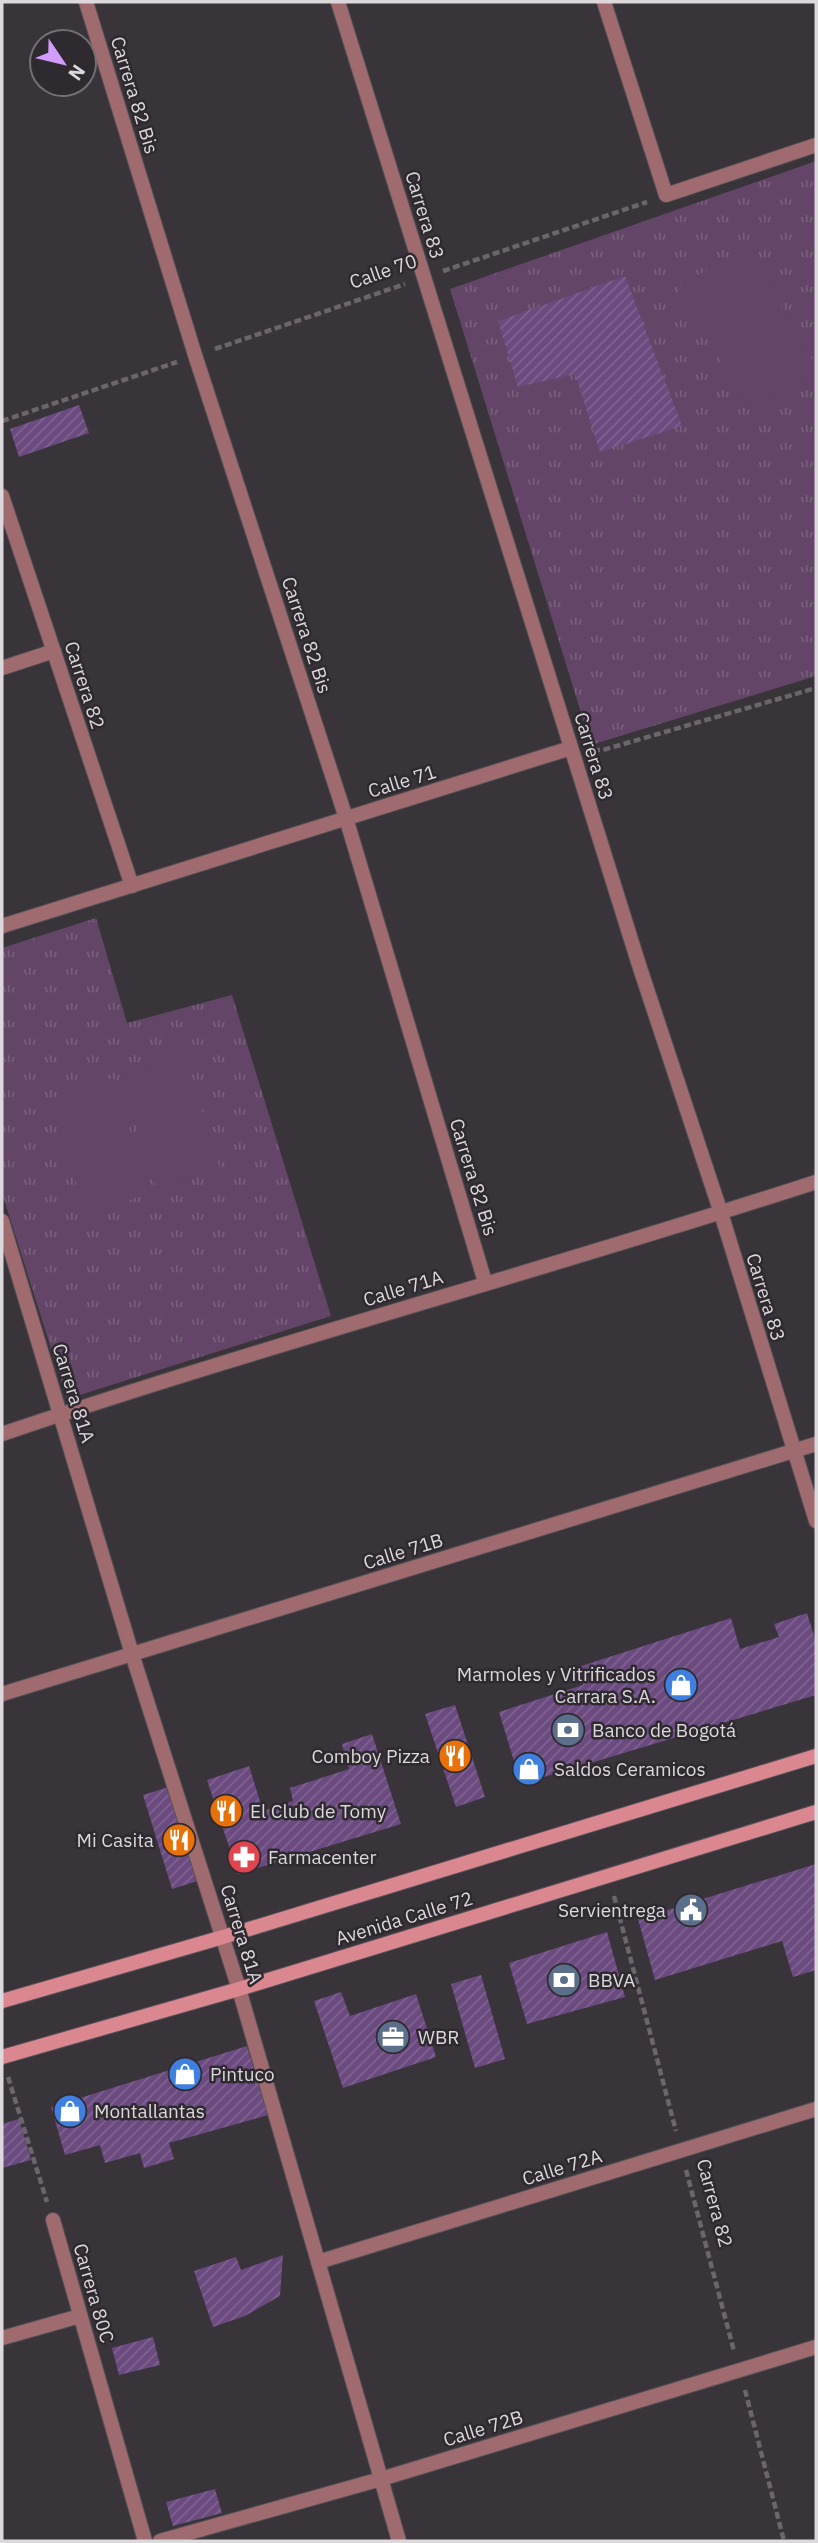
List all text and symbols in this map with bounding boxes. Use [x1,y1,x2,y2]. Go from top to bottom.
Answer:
north arrow [28,28,98,98]
street label: Carrera 82 Bis [106,33,164,157]
text: N [63,60,91,85]
street label: Carrera 83 [400,168,450,262]
street label: Calle 70 [346,248,420,294]
street label: Carrera 82 Bis [277,574,337,696]
street label: Carrera 82 [60,638,110,732]
street label: Carrera 83 [569,709,619,803]
street label: Calle 71 [365,759,439,803]
street label: Carrera 82 Bis [445,1115,503,1239]
street label: Carrera 83 [741,1250,791,1344]
street label: Calle 71A [360,1265,446,1311]
street label: Carrera 81A [48,1340,100,1446]
street label: Calle 71B [360,1527,446,1575]
place label: Marmoles y Vitrificados Carrara S.A. [457,1662,656,1708]
shop icon: Marmoles y Vitrificados Carrara S.A. [662,1666,700,1704]
bank icon: Banco de Bogotá [549,1711,587,1749]
place label: Banco de Bogotá [592,1718,736,1742]
restaurant icon: Comboy Pizza [436,1737,474,1775]
place label: Comboy Pizza [311,1744,430,1768]
shop icon: Saldos Ceramicos [510,1750,548,1788]
place label: Saldos Ceramicos [554,1757,706,1781]
restaurant icon: El Club de Tomy [207,1792,245,1830]
place label: El Club de Tomy [250,1799,387,1823]
restaurant icon: Mi Casita [160,1821,198,1859]
place label: Mi Casita [77,1828,154,1852]
pharmacy icon: Farmacenter [225,1838,263,1876]
place label: Farmacenter [268,1845,376,1869]
street label: Carrera 81A [216,1881,268,1987]
street label: Avenida Calle 72 [332,1886,476,1950]
public building icon: Servientrega [672,1891,710,1929]
place label: Servientrega [558,1898,666,1922]
bank icon: BBVA [545,1961,583,1999]
place label: BBVA [588,1968,635,1992]
office icon: WBR [374,2018,412,2056]
place label: WBR [418,2025,460,2049]
shop icon: Pintuco [166,2055,204,2093]
place label: Pintuco [210,2062,275,2086]
shop icon: Montallantas [51,2092,89,2130]
place label: Montallantas [94,2099,205,2123]
street label: Calle 72A [519,2144,605,2190]
street label: Carrera 82 [692,2156,738,2250]
street label: Carrera 80C [68,2240,120,2346]
street label: Calle 72B [440,2404,526,2452]

